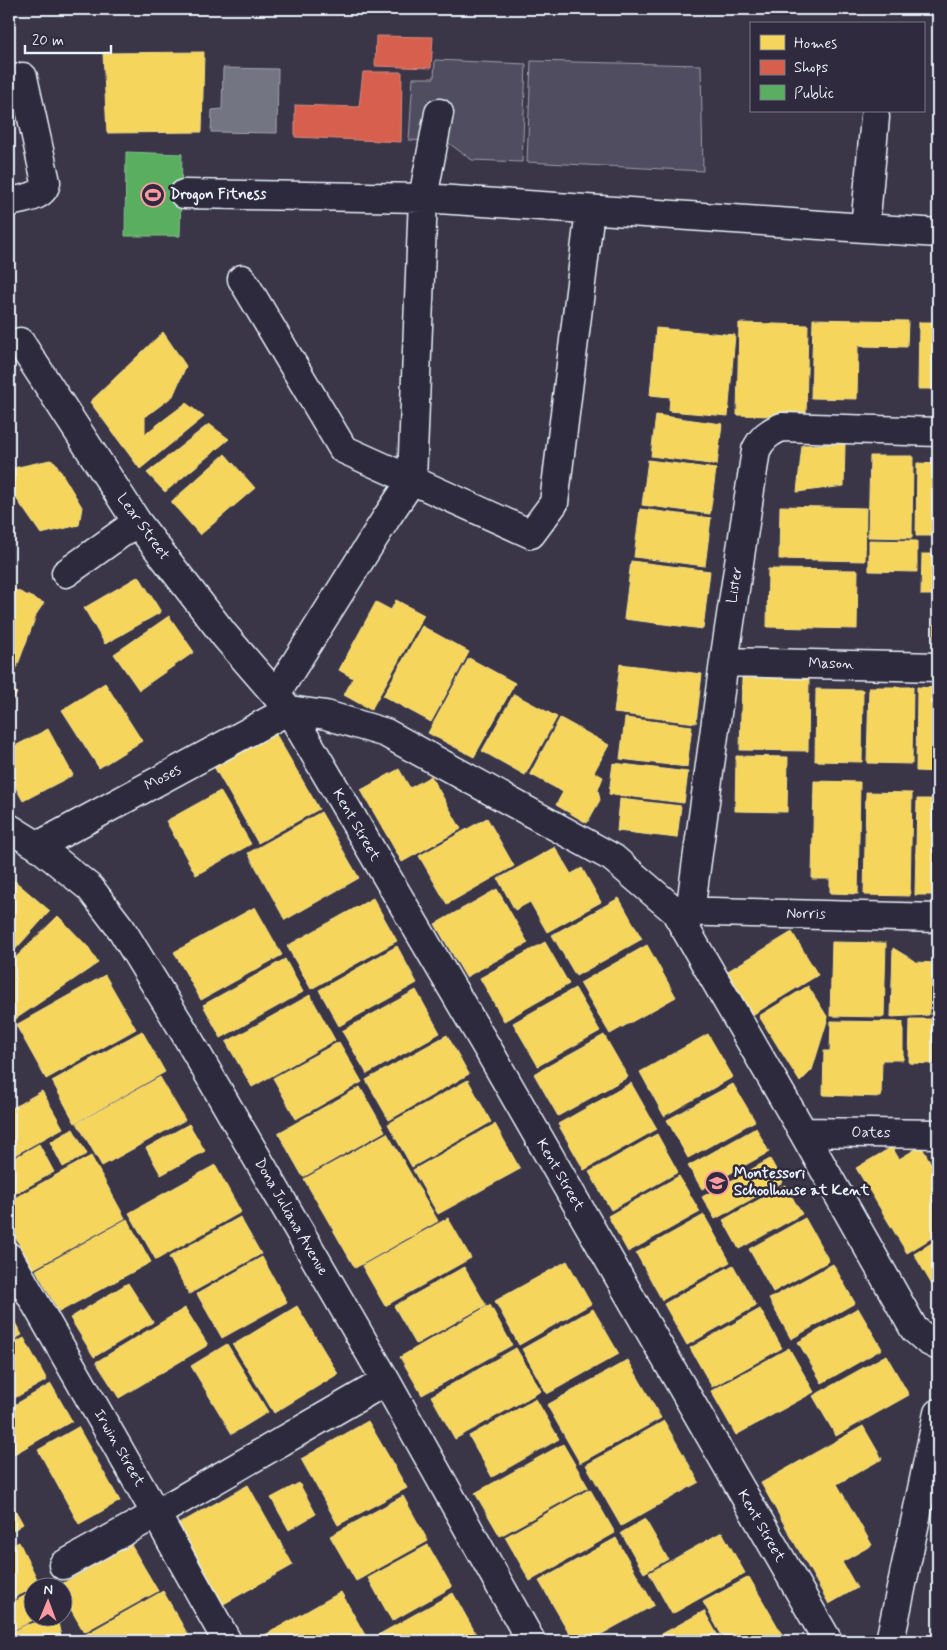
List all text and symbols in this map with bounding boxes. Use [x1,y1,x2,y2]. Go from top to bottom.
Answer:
scale bar [25,22,111,54]
legend [750,22,924,112]
text: 20 m [32,31,64,51]
text: Homes [794,34,837,54]
text: Shops [794,58,829,78]
text: Public [794,84,834,104]
sports icon: Drogon Fitness [140,182,166,208]
place label: Drogon Fitness [170,185,267,206]
street label: Lear Street [112,490,174,564]
street label: Lister [722,565,748,605]
street label: Mason [808,654,854,674]
street label: Moses [141,760,185,796]
street label: Kent Street [327,785,385,865]
street label: Norris [786,904,826,924]
street label: Oates [851,1123,891,1143]
street label: Kent Street [531,1135,589,1215]
street label: Dona Juliana Avenue [249,1155,333,1279]
place label: Montessori Schoolhouse at Kent [734,1164,871,1201]
school or university icon: Montessori Schoolhouse at Kent [704,1170,730,1196]
street label: Irwin Street [89,1406,149,1491]
street label: Kent Street [732,1486,790,1566]
north arrow [22,1578,72,1628]
text: N [43,1581,53,1599]

